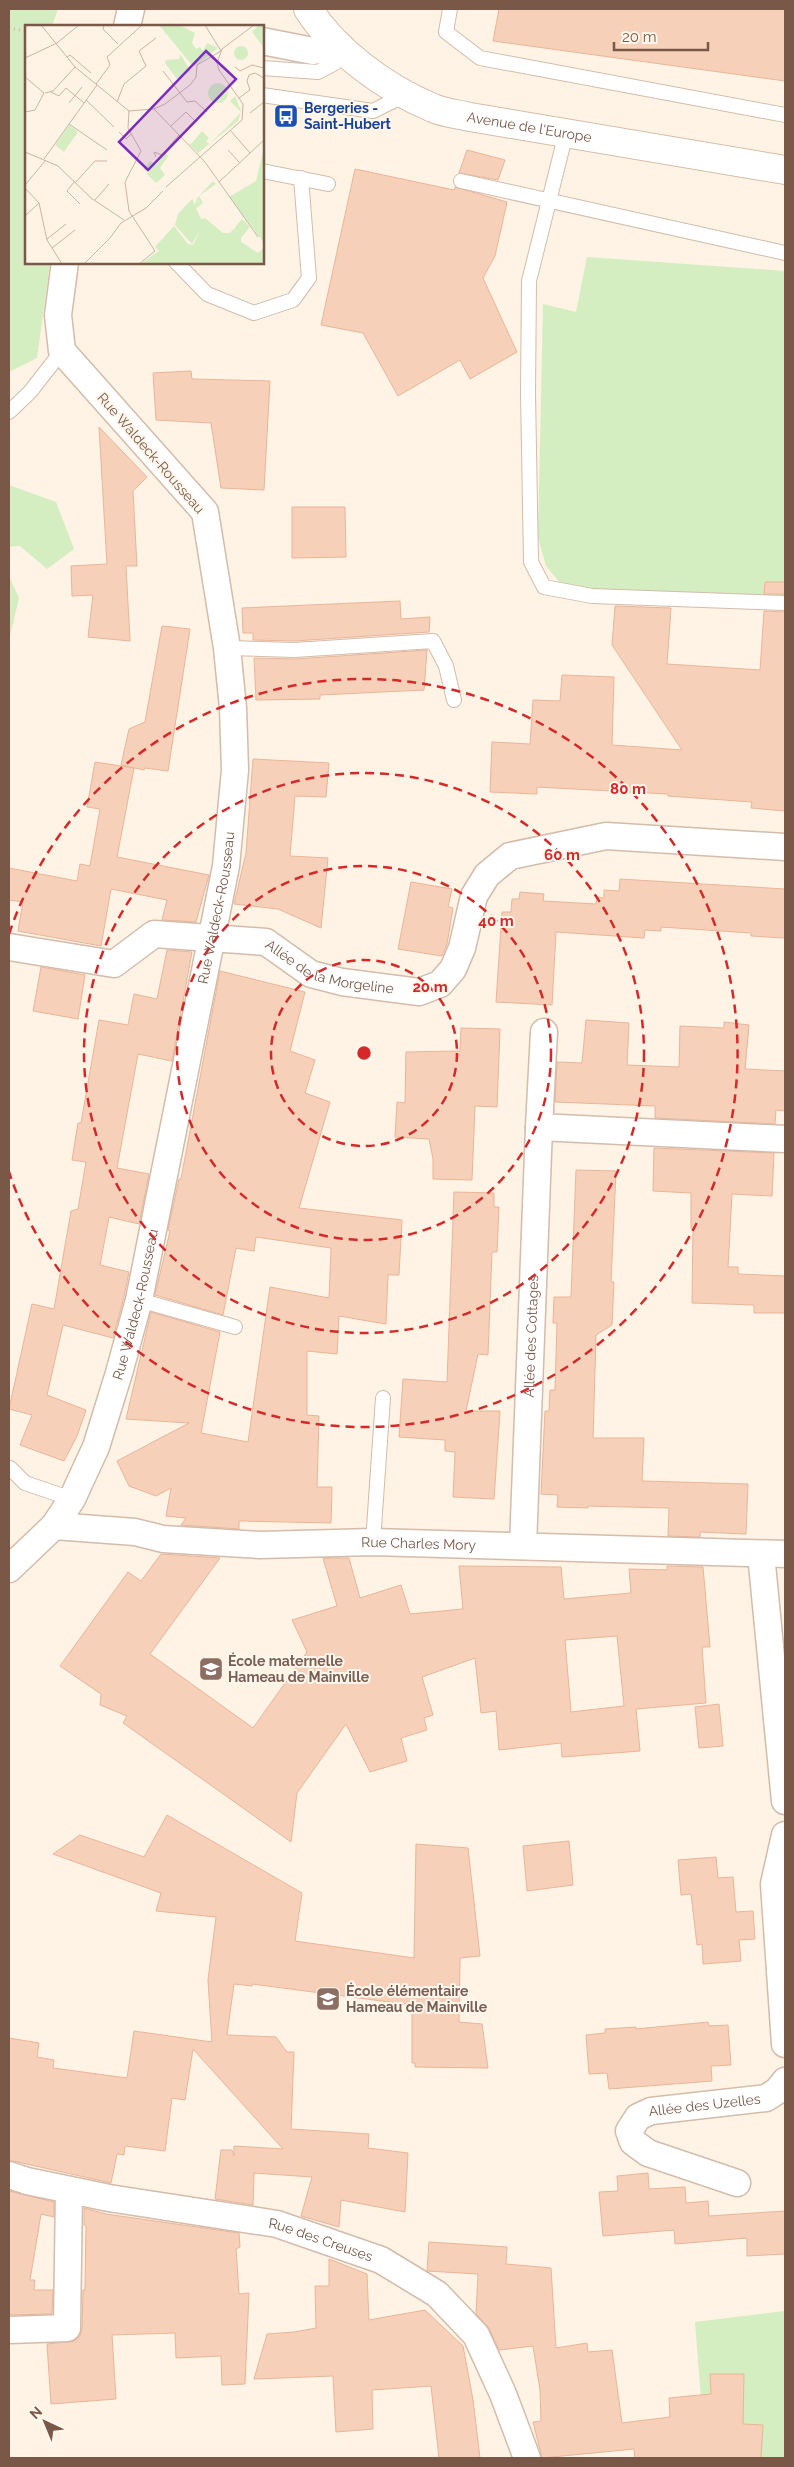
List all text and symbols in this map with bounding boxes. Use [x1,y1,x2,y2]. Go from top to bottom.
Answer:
scale bar [614,20,708,52]
inset map [25,25,264,264]
text: 20 m [622,28,657,46]
place label: Bergeries - Saint-Hubert [304,100,392,132]
bus stop icon: Bergeries - Saint-Hubert [273,103,299,129]
street label: Avenue de l'Europe [466,109,593,145]
street label: Rue Waldeck-Rousseau [94,389,208,517]
text: 80 m [610,780,646,798]
street label: Rue Waldeck-Rousseau [195,831,237,985]
text: 60 m [544,846,580,864]
text: 40 m [478,912,514,930]
street label: Allée de la Morgeline [262,936,395,997]
text: 20 m [412,978,448,996]
centre of rings [355,1044,373,1062]
street label: Rue Waldeck-Rousseau [109,1228,161,1382]
street label: Allée des Cottages [521,1274,541,1398]
street label: Rue Charles Mory [361,1534,477,1553]
place label: École maternelle Hameau de Mainville [228,1652,370,1685]
school or university icon: École maternelle Hameau de Mainville [198,1656,224,1682]
place label: École élémentaire Hameau de Mainville [346,1982,488,2015]
school or university icon: École élémentaire Hameau de Mainville [315,1986,341,2012]
street label: Allée des Uzelles [648,2091,761,2119]
street label: Rue des Creuses [268,2215,375,2265]
north arrow [20,2397,70,2447]
text: N [27,2403,45,2422]

